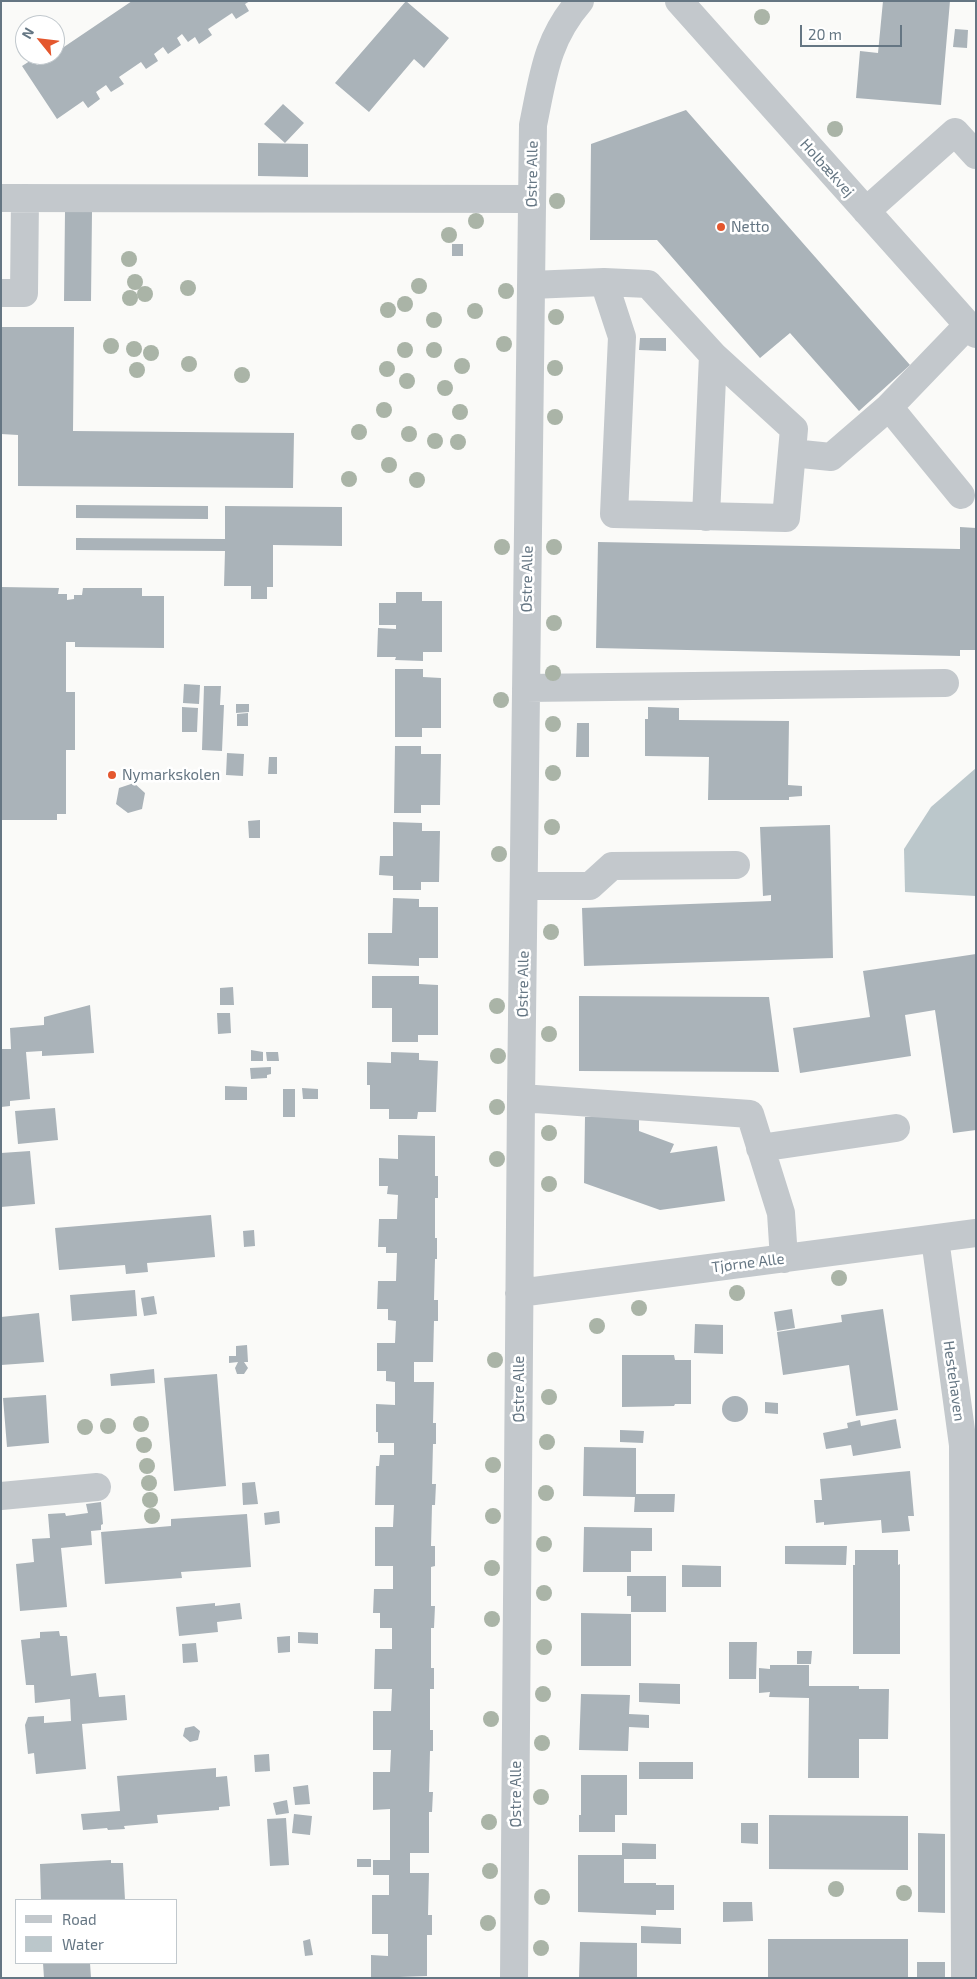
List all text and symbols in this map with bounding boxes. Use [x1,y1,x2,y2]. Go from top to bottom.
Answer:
north arrow [15,15,65,65]
scale bar [802,15,904,47]
text: N [17,24,37,42]
text: 20 m [808,25,842,43]
street label: Holbækvej [796,135,858,201]
street label: Østre Alle [522,140,542,208]
place label: Netto [731,218,770,236]
marker: Netto [715,221,727,233]
street label: Østre Alle [517,545,537,613]
place label: Nymarkskolen [122,766,220,784]
marker: Nymarkskolen [106,769,118,781]
street label: Østre Alle [513,950,533,1018]
street label: Tjørne Alle [710,1250,786,1276]
street label: Hestehaven [939,1340,969,1422]
street label: Østre Alle [510,1356,528,1422]
street label: Østre Alle [507,1761,525,1827]
legend [15,1899,178,1964]
text: Road [62,1910,97,1928]
text: Water [62,1935,104,1953]

